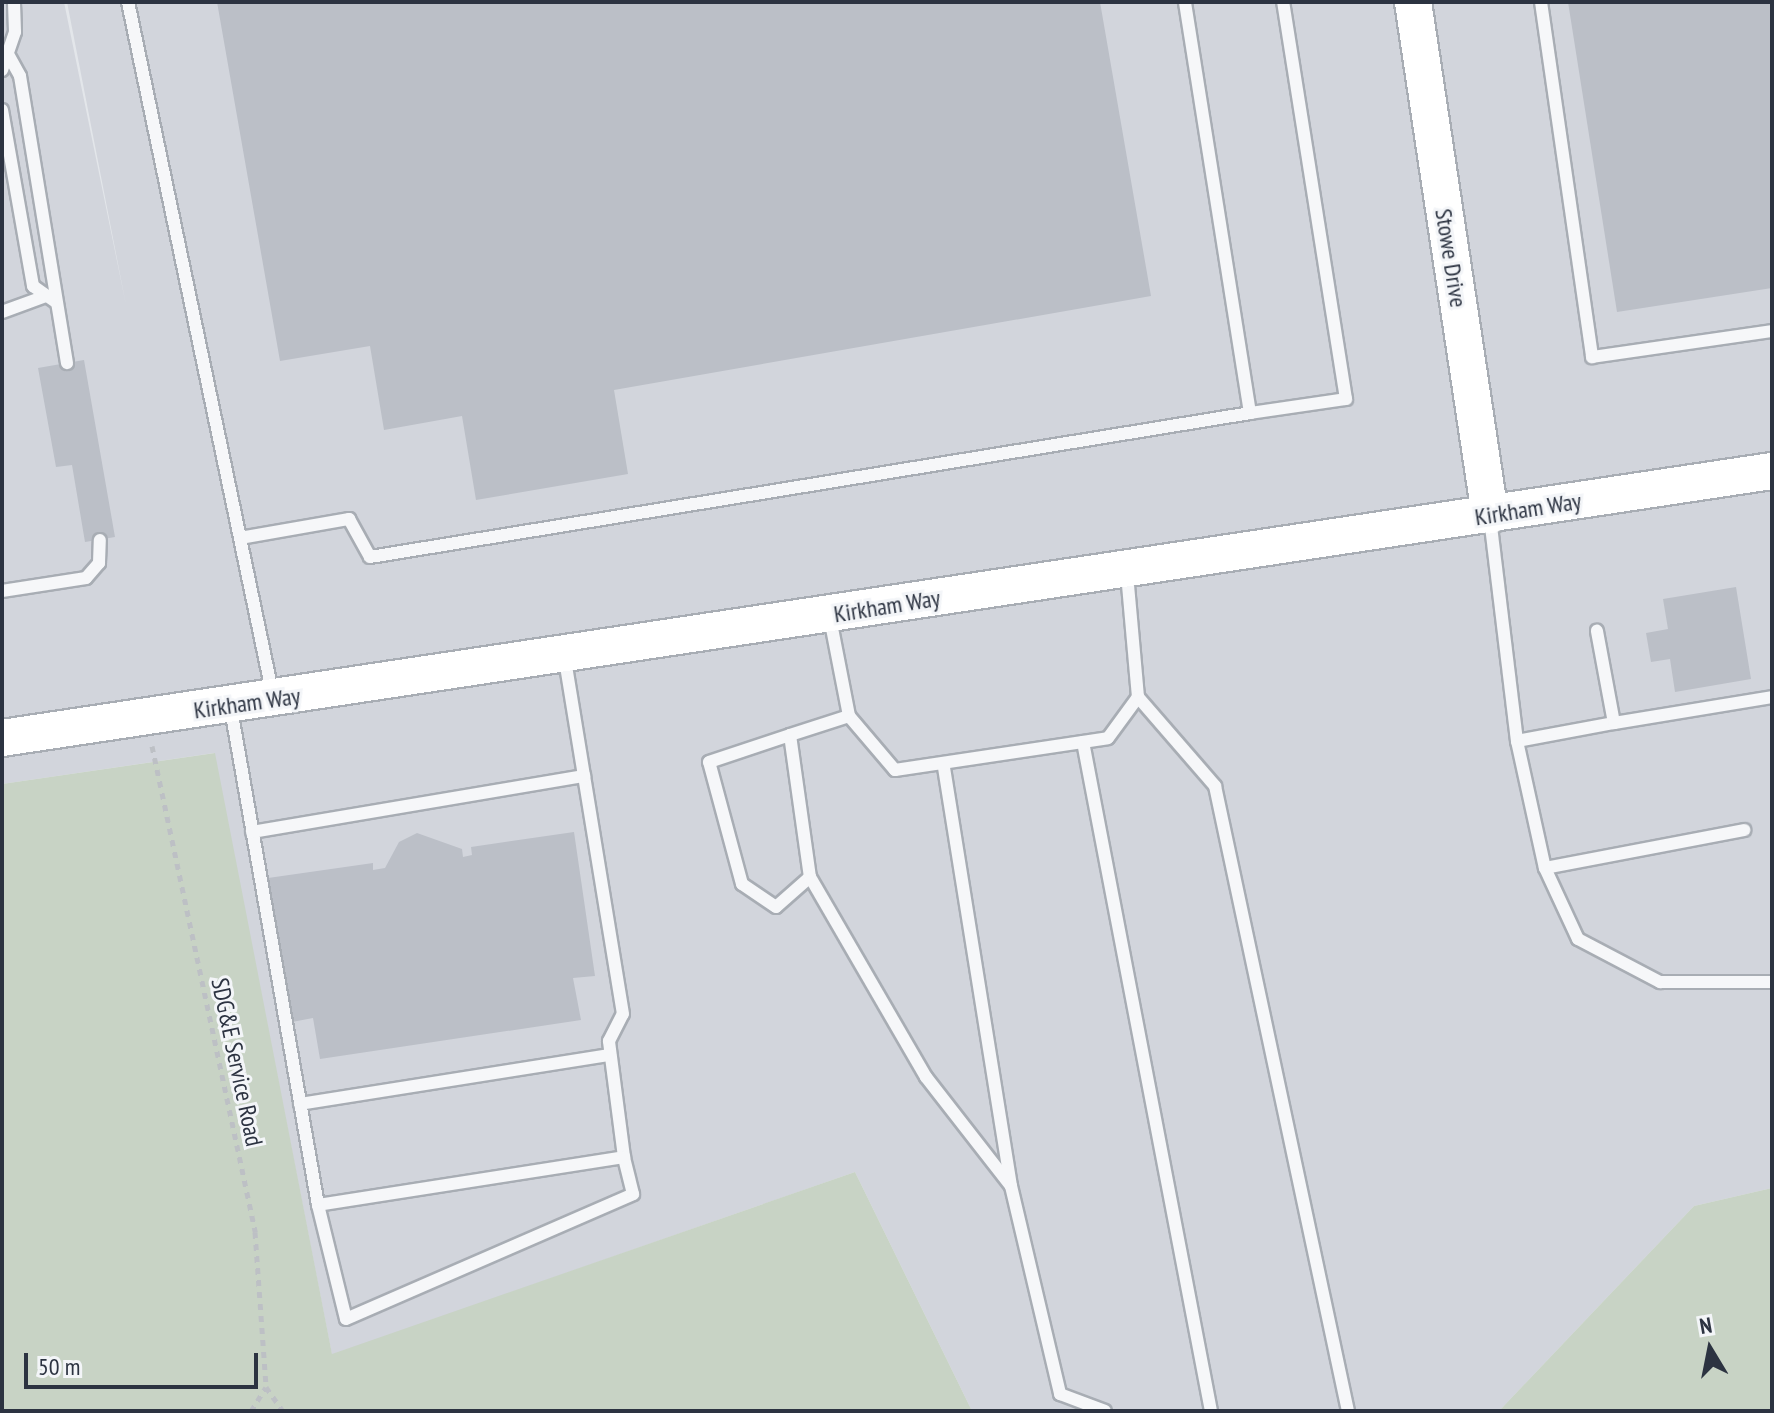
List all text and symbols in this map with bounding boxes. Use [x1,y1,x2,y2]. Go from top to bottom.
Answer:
street label: Stowe Drive [1429,207,1473,309]
street label: Kirkham Way [1473,486,1583,532]
street label: Kirkham Way [832,583,942,629]
street label: Kirkham Way [192,681,302,725]
street label: SDG&E Service Road [205,975,269,1149]
north arrow [1670,1309,1750,1389]
text: N [1698,1311,1714,1340]
scale bar [28,1337,262,1387]
text: 50 m [38,1351,80,1382]

